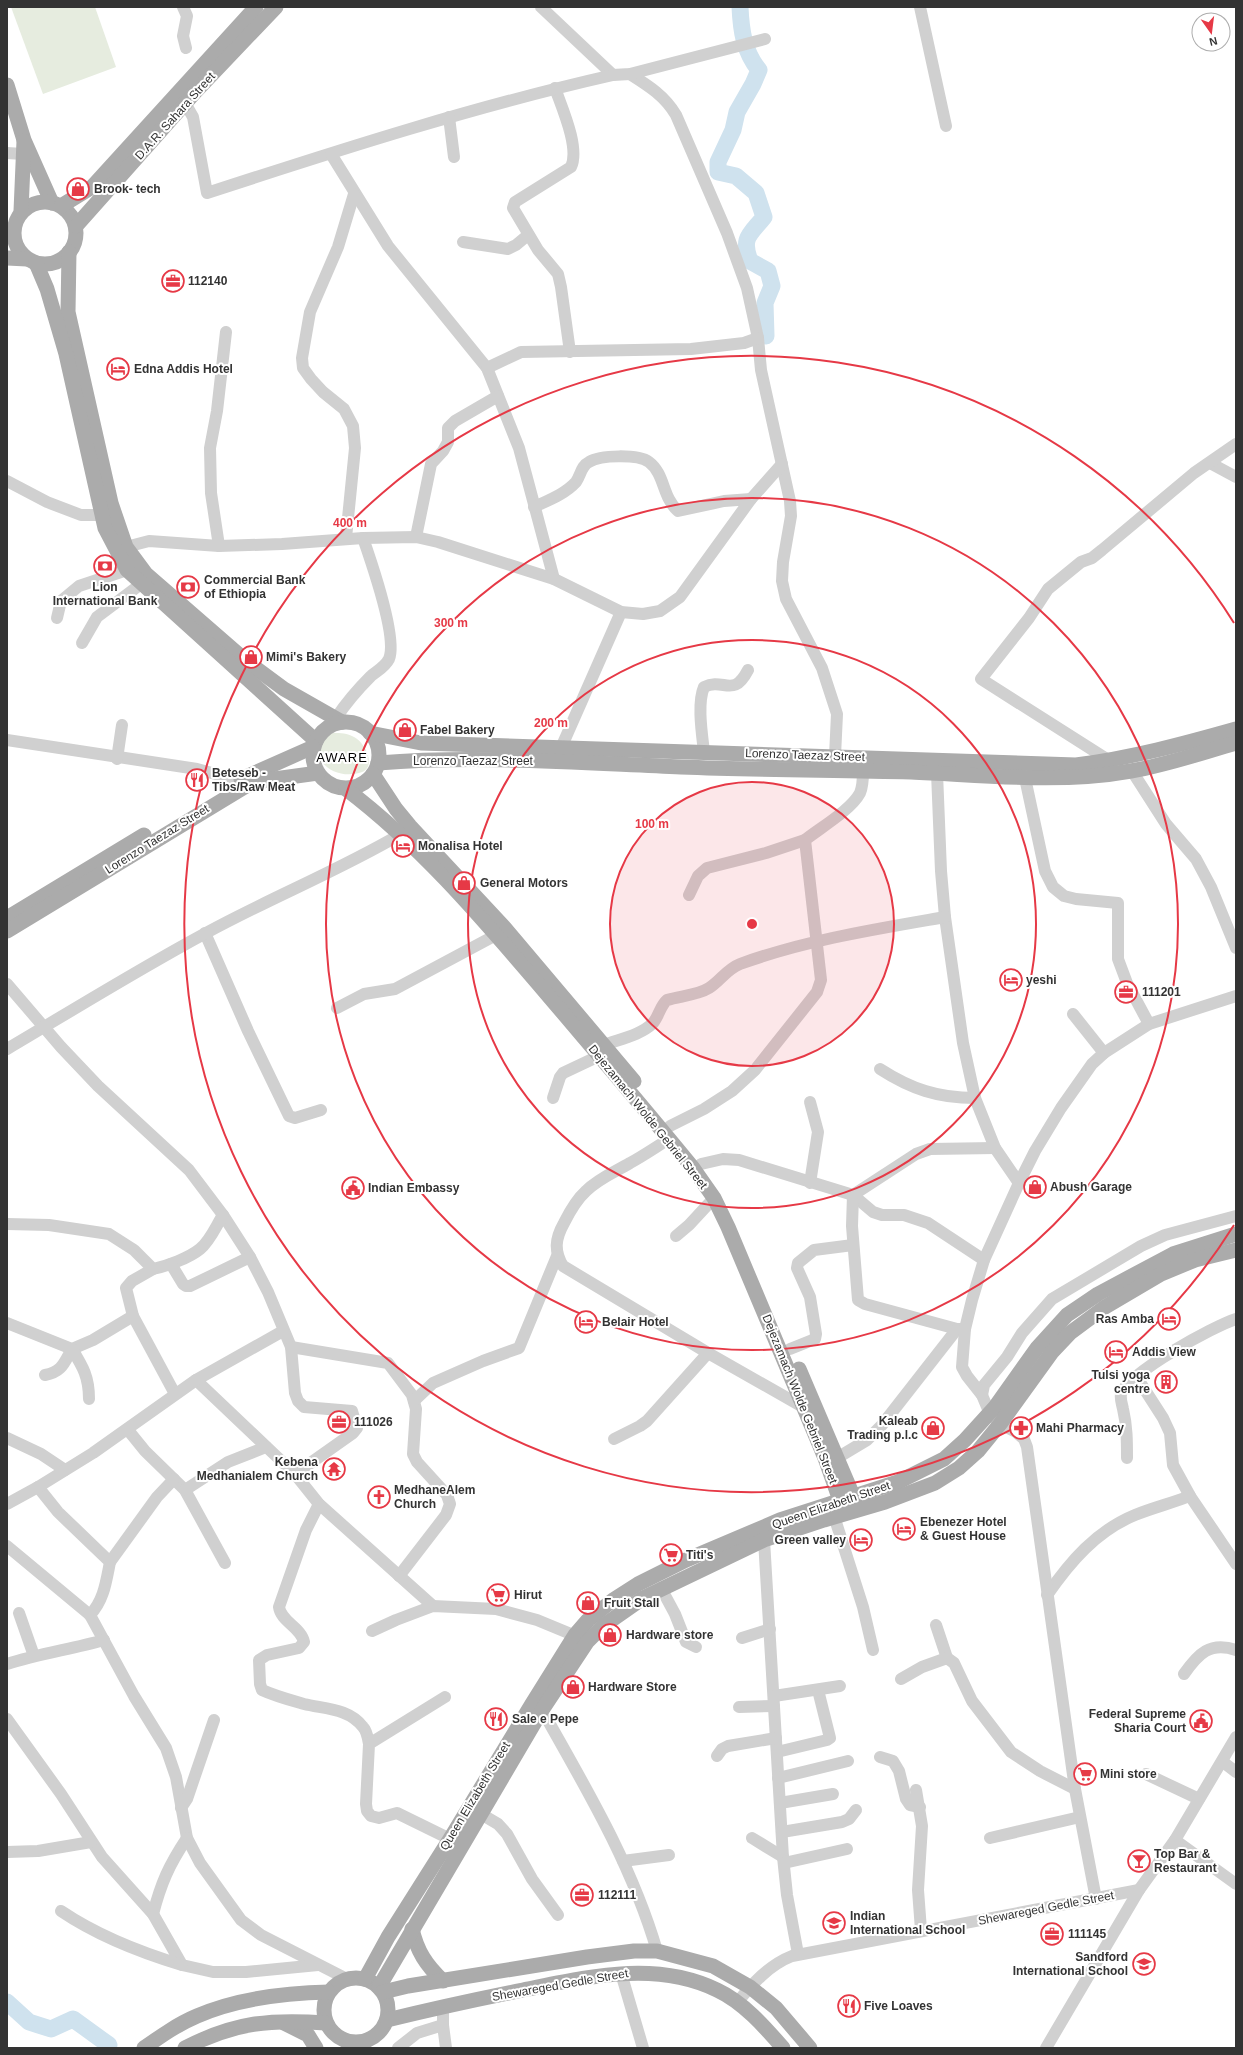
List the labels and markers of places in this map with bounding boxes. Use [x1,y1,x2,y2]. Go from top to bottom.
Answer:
shop icon: Brook- tech [65,176,91,202]
place label: Brook- tech [94,182,161,196]
office icon: 112140 [160,268,186,294]
place label: 112140 [188,274,228,288]
hotel icon: Edna Addis Hotel [105,356,131,382]
place label: Edna Addis Hotel [134,362,233,376]
bank icon: Lion International Bank [92,553,118,579]
place label: Commercial Bank of Ethiopia [204,573,306,601]
bank icon: Commercial Bank of Ethiopia [175,574,201,600]
place label: Lion International Bank [53,580,158,608]
shop icon: Mimi's Bakery [238,644,264,670]
place label: Mimi's Bakery [266,650,347,664]
shop icon: Fabel Bakery [392,717,418,743]
place label: Fabel Bakery [420,723,495,737]
place label: Beteseb - Tibs/Raw Meat [212,766,295,794]
restaurant icon: Beteseb - Tibs/Raw Meat [184,767,210,793]
hotel icon: Monalisa Hotel [390,833,416,859]
place label: Monalisa Hotel [418,839,503,853]
shop icon: General Motors [451,870,477,896]
place label: General Motors [480,876,568,890]
centre of rings [745,917,759,931]
hotel icon: yeshi [998,967,1024,993]
place label: yeshi [1026,973,1057,987]
office icon: 111201 [1113,979,1139,1005]
place label: 111201 [1142,985,1181,999]
shop icon: Abush Garage [1022,1174,1048,1200]
public building icon: Indian Embassy [340,1175,366,1201]
place label: Abush Garage [1050,1180,1132,1194]
place label: Indian Embassy [368,1181,460,1195]
hotel icon: Ras Amba [1156,1306,1182,1332]
hotel icon: Belair Hotel [573,1309,599,1335]
place label: Ras Amba [1096,1312,1154,1326]
place label: Belair Hotel [602,1315,669,1329]
hotel icon: Addis View [1103,1339,1129,1365]
place label: Addis View [1132,1345,1196,1359]
place label: Tulsi yoga centre [1092,1368,1150,1396]
building icon: Tulsi yoga centre [1153,1369,1179,1395]
office icon: 111026 [326,1409,352,1435]
place label: Kaleab Trading p.l.c [847,1414,918,1442]
place label: 111026 [354,1415,393,1429]
shop icon: Kaleab Trading p.l.c [920,1415,946,1441]
pharmacy icon: Mahi Pharmacy [1008,1415,1034,1441]
place label: Mahi Pharmacy [1036,1421,1124,1435]
place label: Kebena Medhanialem Church [197,1455,318,1483]
temple icon: Kebena Medhanialem Church [321,1456,347,1482]
place label: MedhaneAlem Church [394,1483,475,1511]
church icon: MedhaneAlem Church [366,1484,392,1510]
place label: Ebenezer Hotel & Guest House [920,1515,1007,1543]
hotel icon: Ebenezer Hotel & Guest House [891,1516,917,1542]
hotel icon: Green valley [848,1527,874,1553]
place label: Green valley [775,1533,846,1547]
supermarket icon: Titi's [658,1542,684,1568]
place label: Titi's [686,1548,714,1562]
supermarket icon: Hirut [485,1582,511,1608]
place label: Hirut [514,1588,542,1602]
shop icon: Fruit Stall [575,1590,601,1616]
place label: Fruit Stall [604,1596,659,1610]
shop icon: Hardware store [597,1622,623,1648]
place label: Hardware store [626,1628,714,1642]
shop icon: Hardware Store [560,1674,586,1700]
place label: Hardware Store [588,1680,677,1694]
restaurant icon: Sale e Pepe [483,1706,509,1732]
place label: Federal Supreme Sharia Court [1089,1707,1186,1735]
public building icon: Federal Supreme Sharia Court [1188,1708,1214,1734]
place label: Sale e Pepe [512,1712,579,1726]
supermarket icon: Mini store [1072,1761,1098,1787]
place label: Mini store [1100,1767,1157,1781]
place label: Top Bar & Restaurant [1154,1847,1217,1875]
bar icon: Top Bar & Restaurant [1126,1848,1152,1874]
office icon: 112111 [569,1882,595,1908]
place label: 112111 [598,1888,636,1902]
place label: Indian International School [850,1909,965,1937]
school or university icon: Indian International School [821,1910,847,1936]
office icon: 111145 [1039,1921,1065,1947]
place label: 111145 [1068,1927,1106,1941]
place label: Sandford International School [1013,1950,1128,1978]
school or university icon: Sandford International School [1131,1951,1157,1977]
restaurant icon: Five Loaves [836,1993,862,2019]
place label: Five Loaves [864,1999,933,2013]

